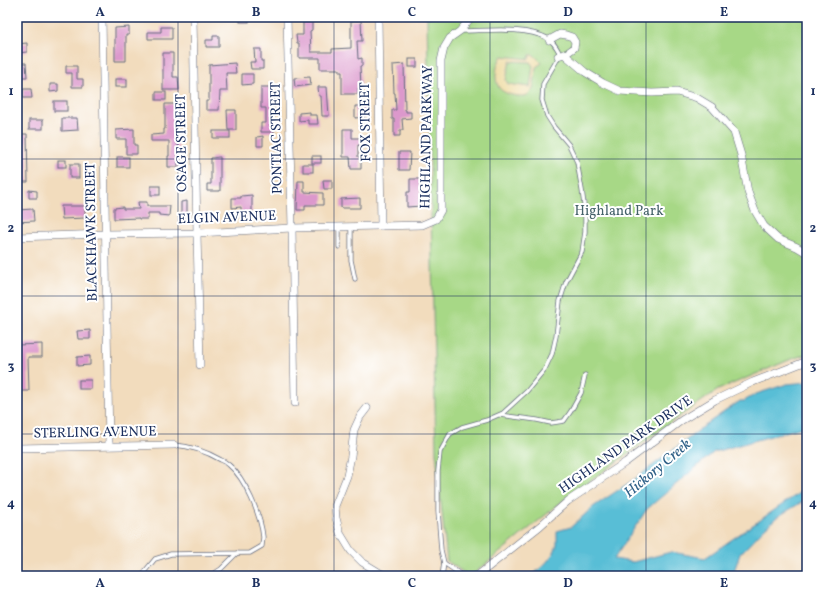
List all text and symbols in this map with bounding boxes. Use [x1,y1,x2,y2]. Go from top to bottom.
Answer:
text: A [95,4,105,22]
text: B [252,4,261,22]
text: C [408,4,416,22]
text: D [563,4,573,22]
text: E [720,4,728,22]
street label: HIGHLAND PARKWAY [416,65,438,209]
street label: PONTIAC STREET [267,82,287,194]
street label: FOX STREET [356,82,376,162]
text: 1 [8,83,14,101]
text: 1 [810,83,816,101]
street label: OSAGE STREET [172,94,192,192]
street label: BLACKHAWK STREET [81,162,103,302]
park label: Highland Park [574,202,664,221]
street label: ELGIN AVENUE [177,207,277,229]
text: 2 [8,220,15,238]
text: 2 [810,220,817,238]
text: 3 [8,358,15,376]
text: 3 [810,358,817,376]
street label: HIGHLAND PARK DRIVE [555,392,697,498]
street label: STERLING AVENUE [33,422,157,444]
water label: Hickory Creek [620,435,696,503]
text: 4 [7,495,15,513]
text: 4 [809,495,817,513]
text: A [95,575,105,593]
text: B [252,575,261,593]
text: C [408,575,416,593]
text: D [563,575,573,593]
text: E [720,575,728,593]

